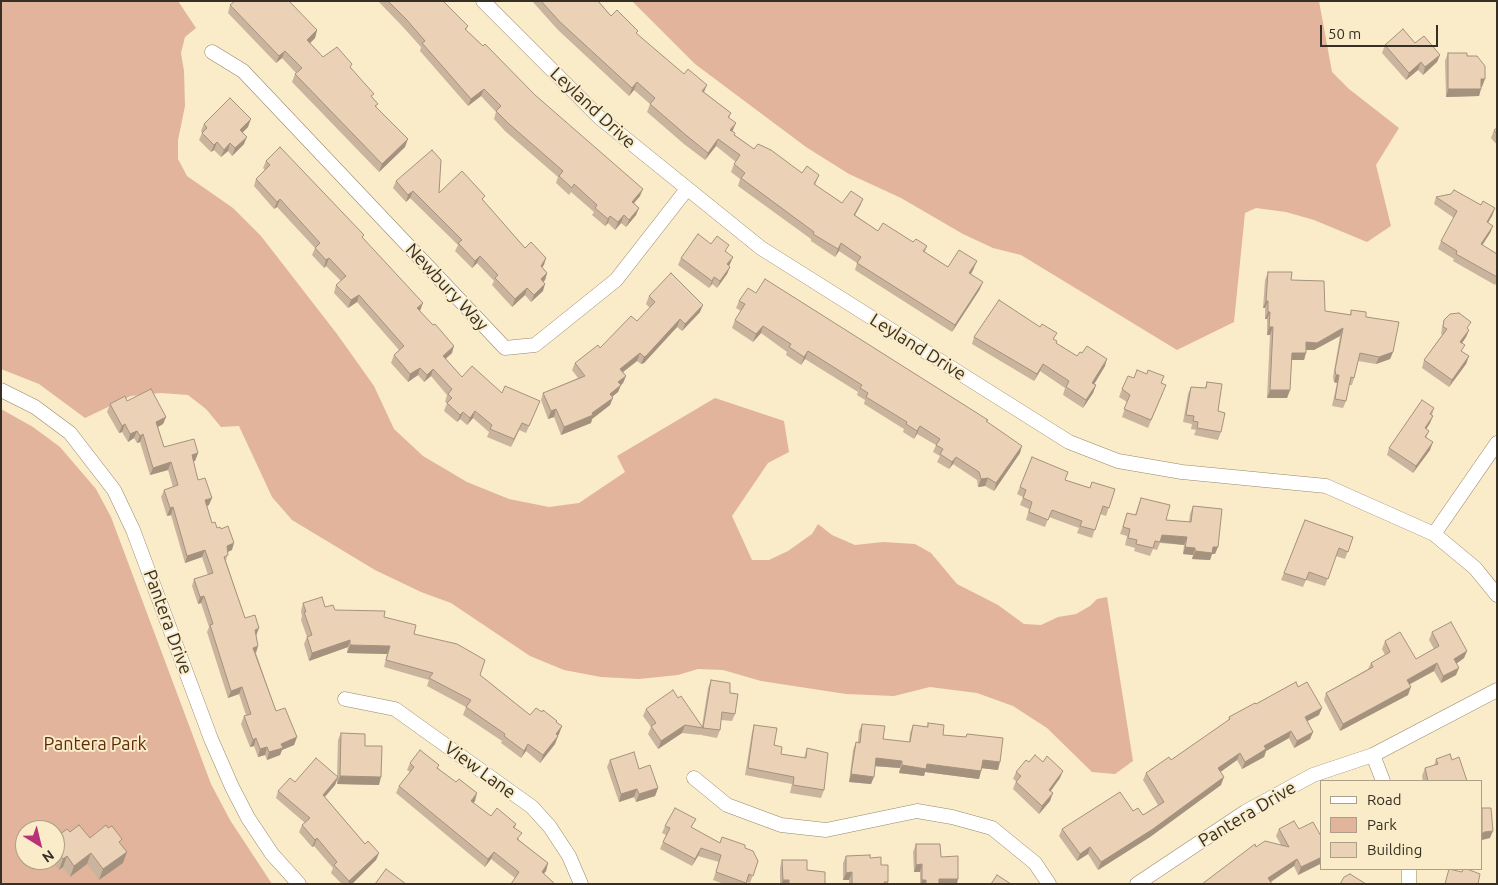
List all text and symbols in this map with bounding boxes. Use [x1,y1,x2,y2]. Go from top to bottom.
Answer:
scale bar [1323,15,1440,47]
text: 50 m [1328,25,1361,42]
street label: Leyland Drive [546,63,640,153]
street label: Newbury Way [401,239,493,335]
street label: Leyland Drive [866,309,970,385]
street label: Pantera Drive [139,567,197,677]
park label: Pantera Park [43,733,147,755]
street label: View Lane [440,737,520,803]
street label: Pantera Drive [1194,776,1300,852]
legend [1320,780,1483,870]
text: Road [1367,791,1402,808]
text: Park [1367,816,1397,833]
north arrow [15,820,65,870]
text: Building [1367,841,1422,858]
text: N [39,847,57,866]

